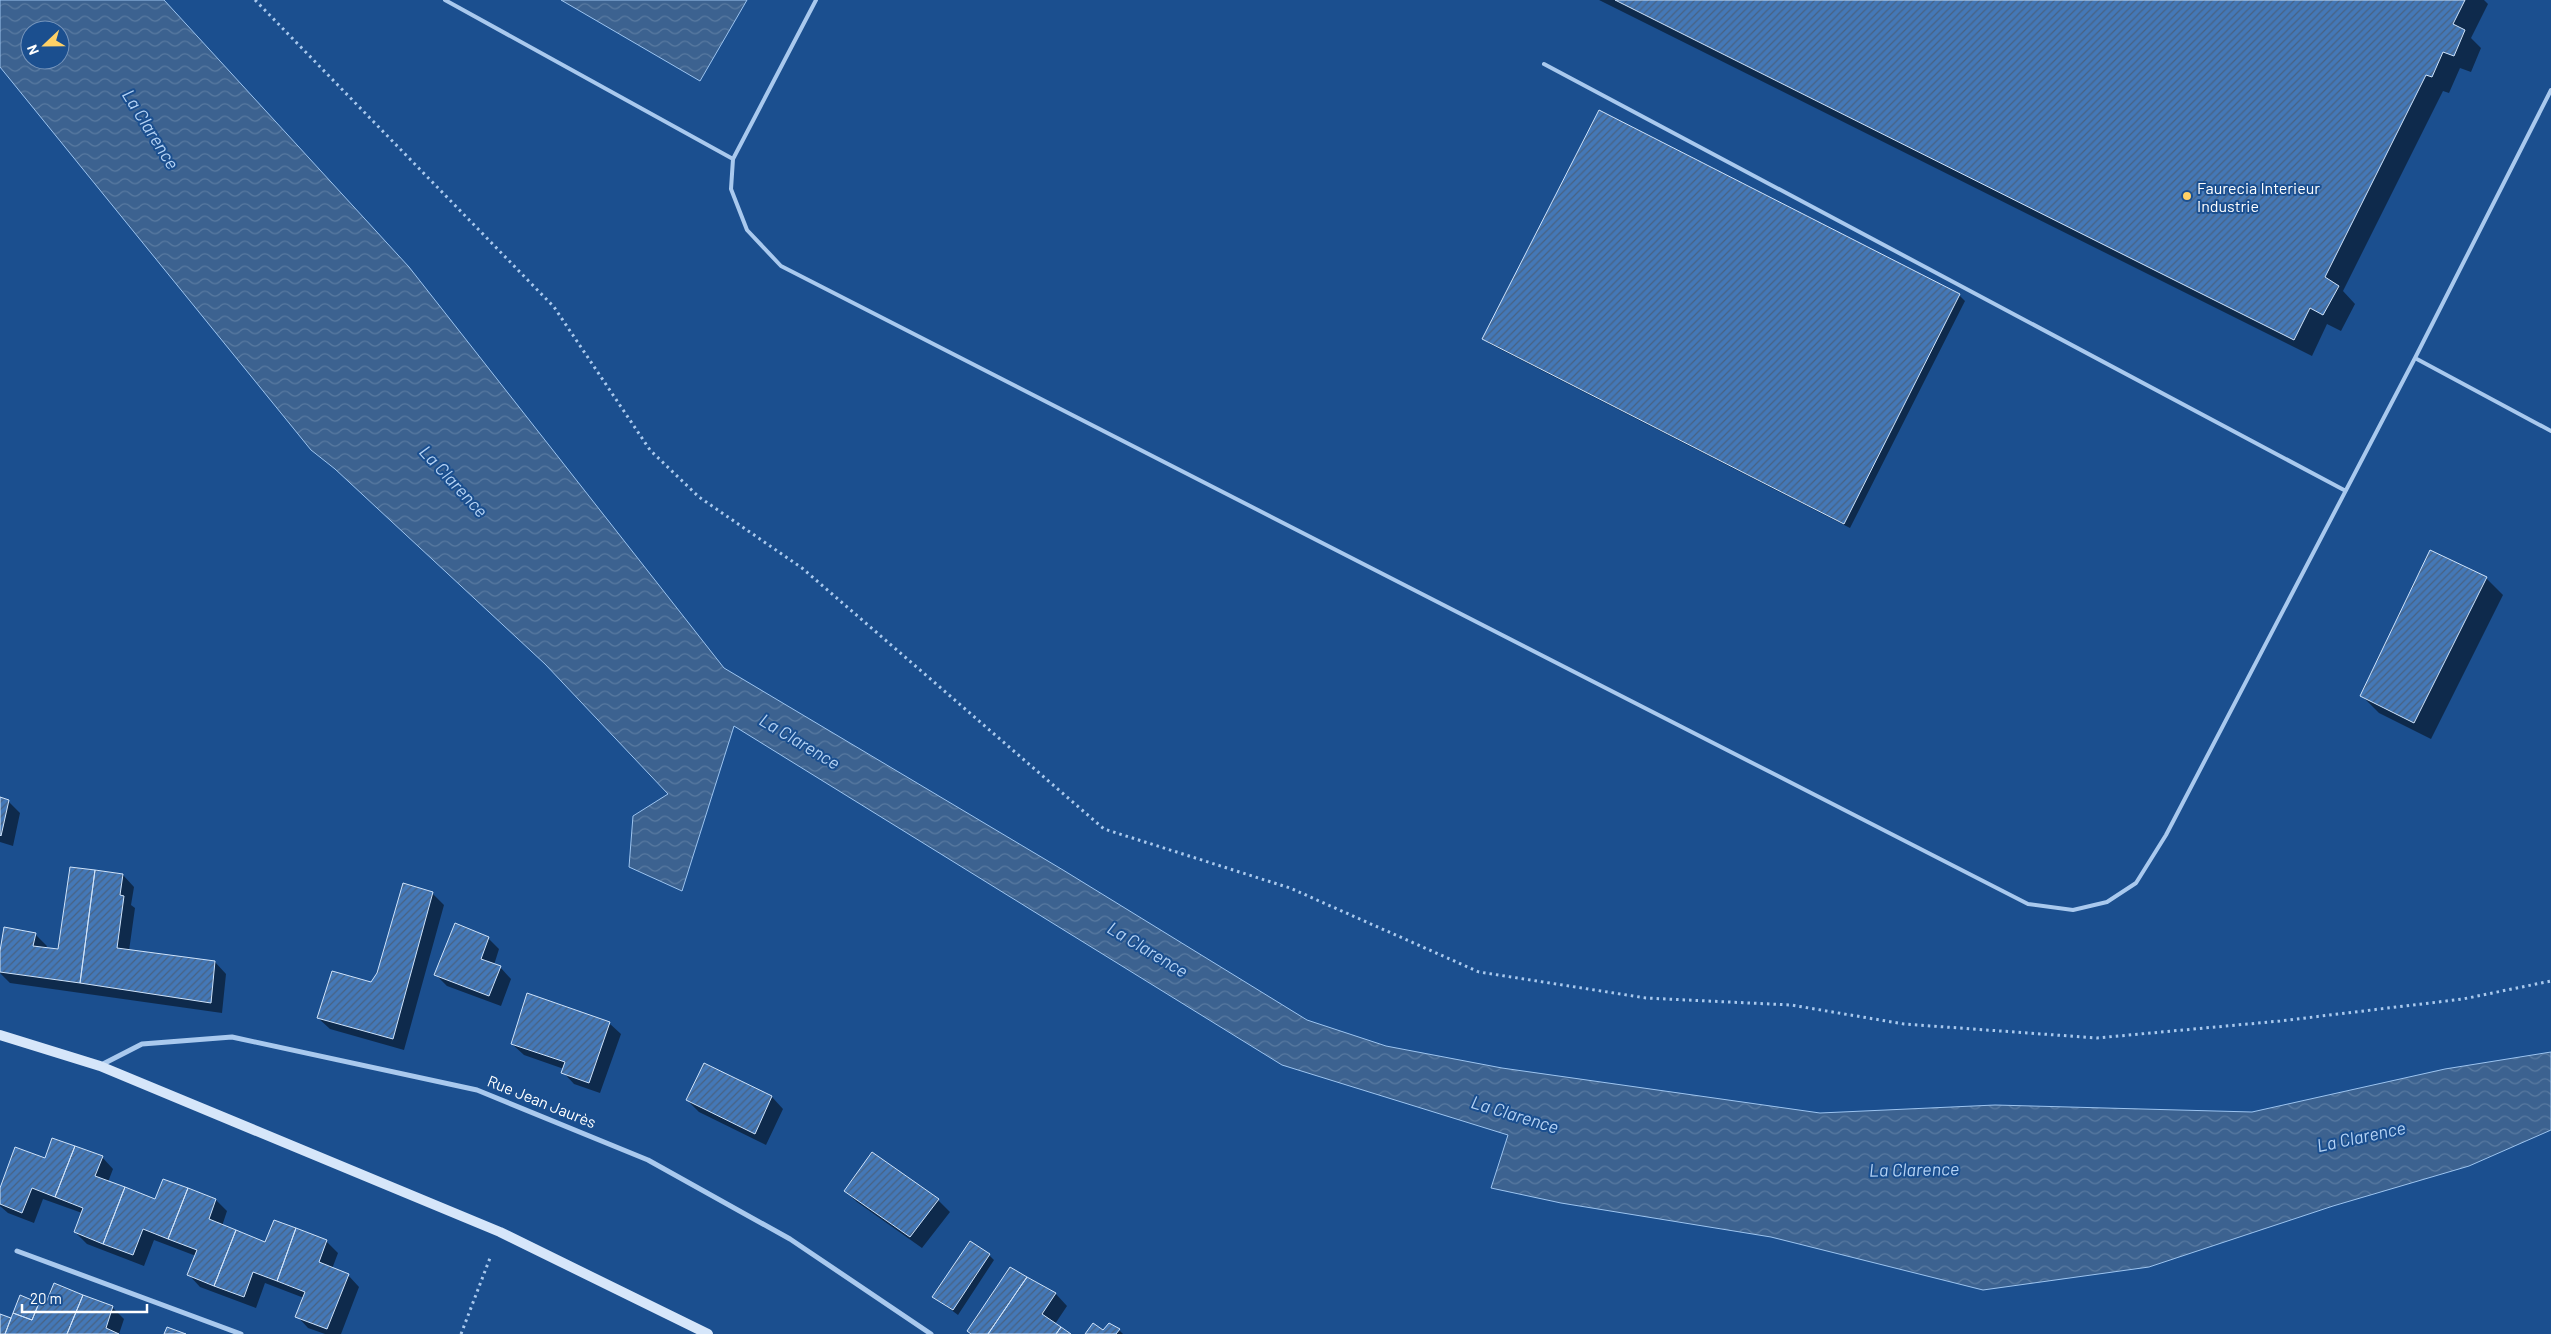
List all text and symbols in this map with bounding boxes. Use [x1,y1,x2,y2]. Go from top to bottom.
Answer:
north arrow [20,20,70,70]
text: N [23,43,42,58]
water label: La Clarence [118,85,184,173]
place label: Faurecia Interieur Industrie [2197,178,2320,215]
marker: Faurecia Interieur Industrie [2181,190,2193,202]
water label: La Clarence [415,440,493,522]
water label: La Clarence [756,708,844,774]
water label: La Clarence [1104,916,1192,982]
street label: Rue Jean Jaurès [485,1071,599,1131]
water label: La Clarence [1469,1090,1561,1138]
water label: La Clarence [2315,1116,2407,1156]
water label: La Clarence [1869,1157,1959,1181]
scale bar [22,1282,148,1314]
text: 20 m [30,1289,62,1307]

